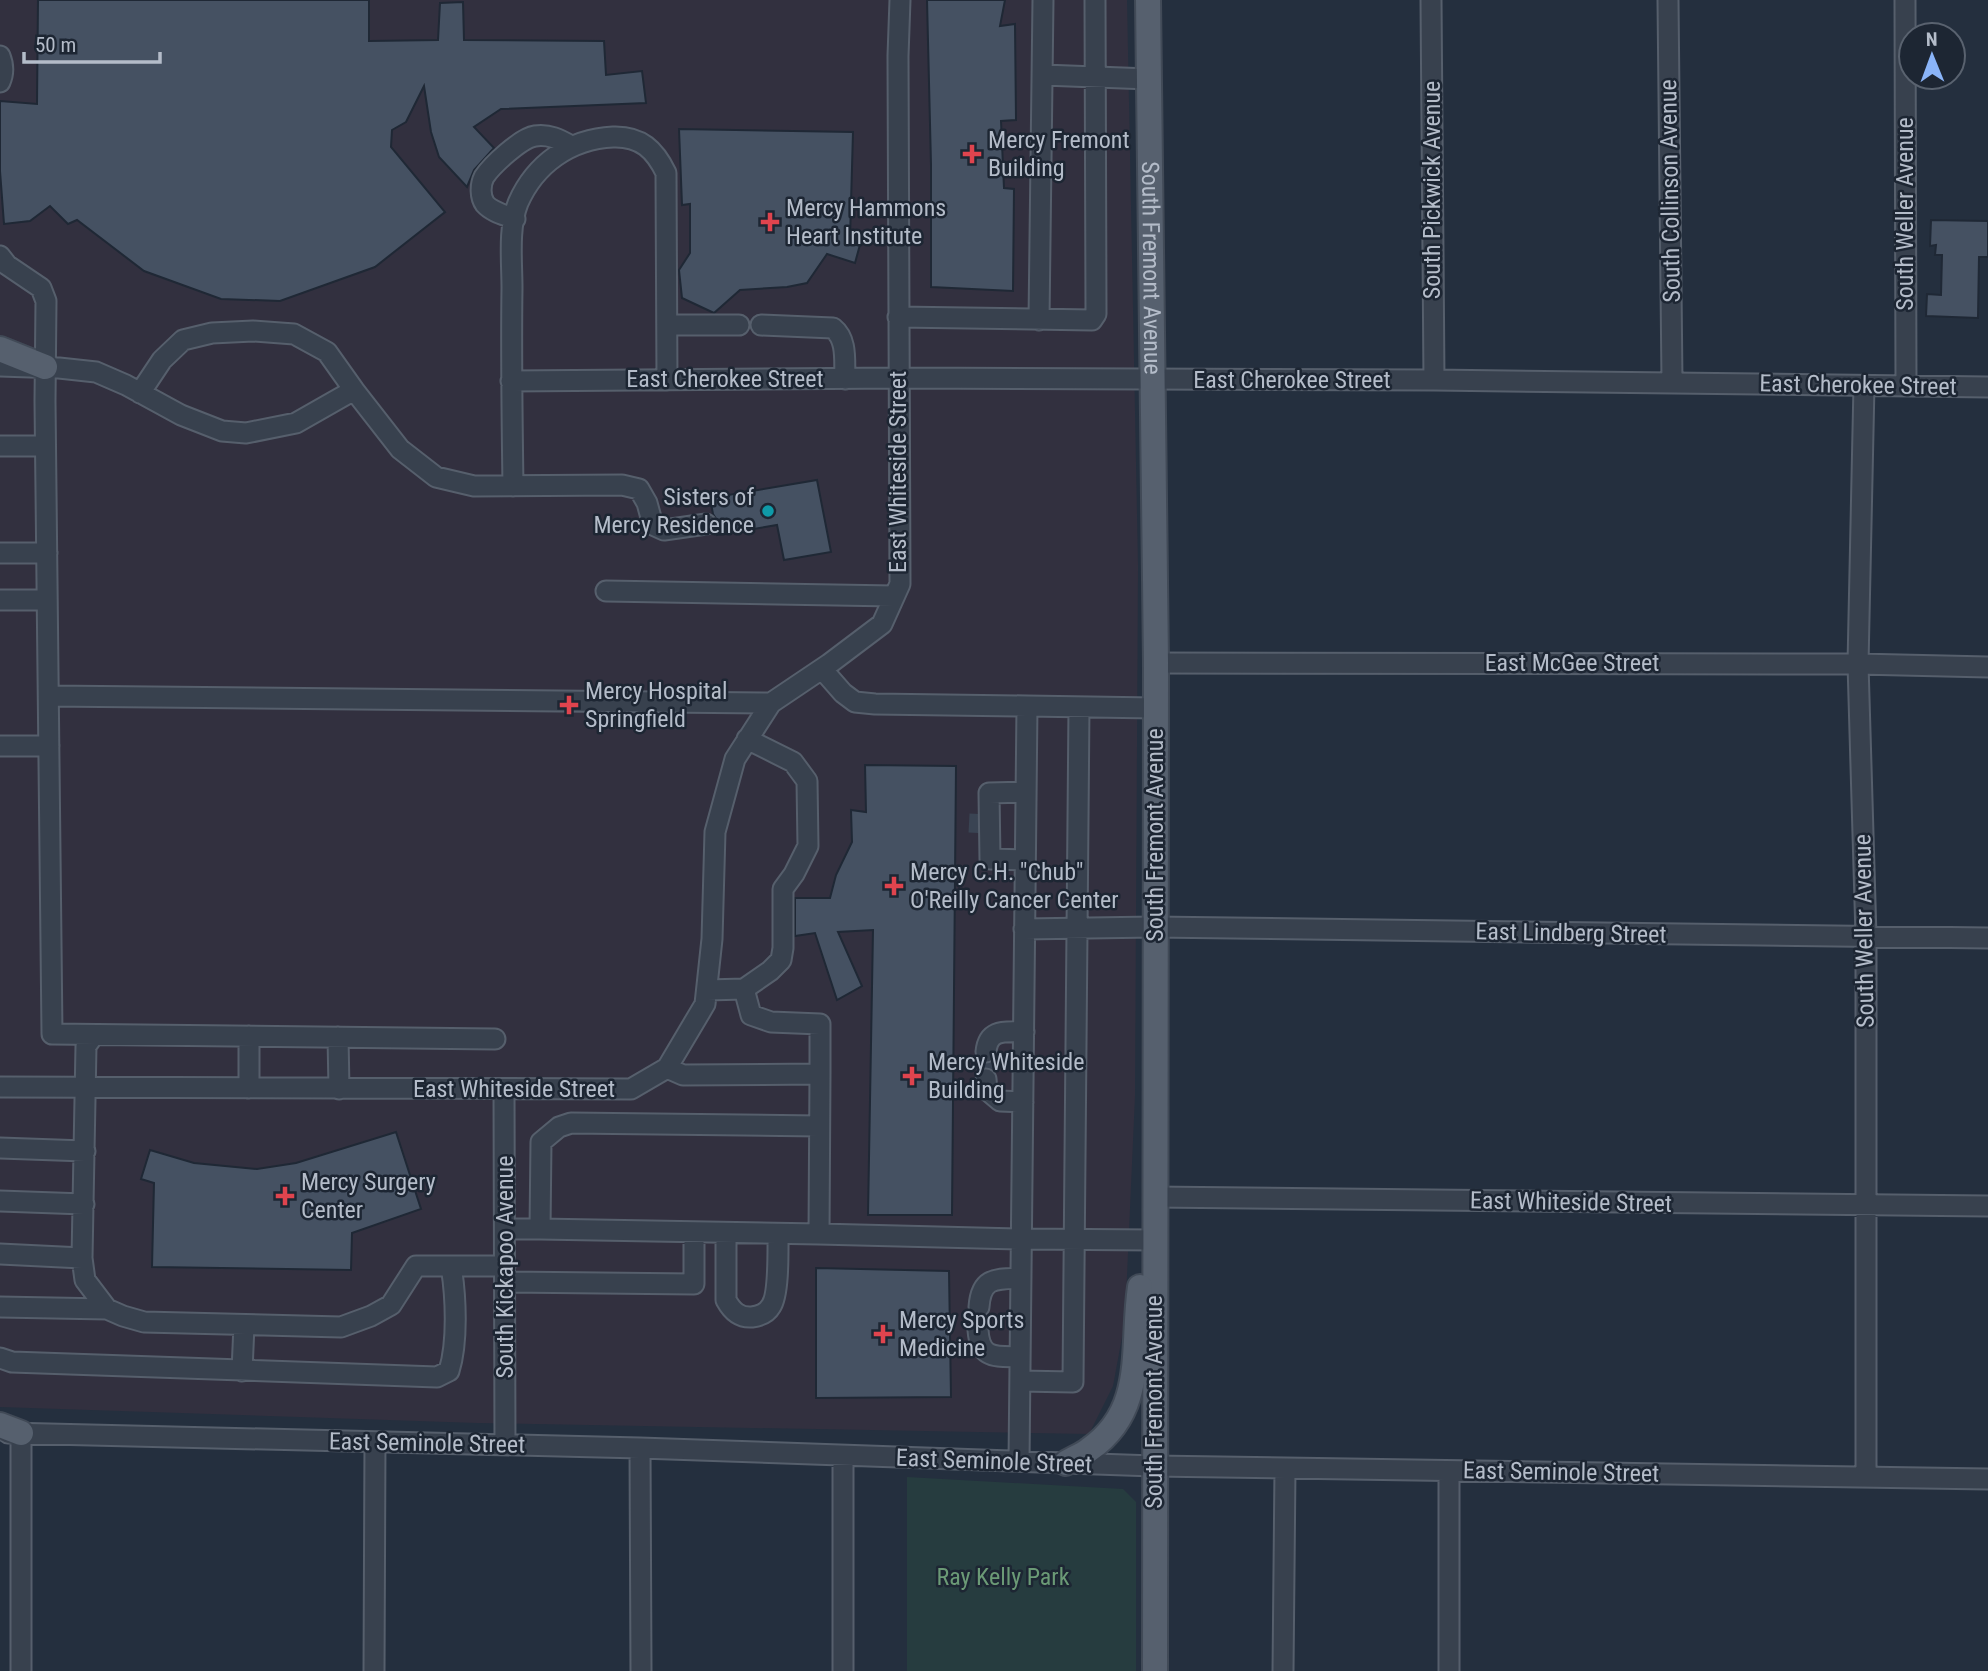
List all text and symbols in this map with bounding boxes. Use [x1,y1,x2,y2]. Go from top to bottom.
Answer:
scale bar [24,21,161,65]
north arrow [1897,21,1967,91]
text: N [1926,28,1938,51]
text: 50 m [35,33,76,57]
street label: South Collinson Avenue [1654,79,1686,303]
street label: South Pickwick Avenue [1418,81,1446,299]
street label: South Weller Avenue [1891,117,1919,311]
place label: Mercy Fremont Building [988,126,1129,182]
marker: Mercy Fremont Building [962,144,982,164]
street label: South Fremont Avenue [1136,161,1167,375]
place label: Mercy Hammons Heart Institute [786,194,946,250]
marker: Mercy Hammons Heart Institute [760,212,780,232]
street label: East Cherokee Street [626,365,824,393]
street label: East Cherokee Street [1193,366,1391,394]
street label: East Cherokee Street [1759,369,1957,401]
street label: East Whiteside Street [884,371,912,573]
place label: Sisters of Mercy Residence [593,483,754,539]
marker: Sisters of Mercy Residence [760,503,776,519]
street label: East McGee Street [1485,649,1659,677]
place label: Mercy Hospital Springfield [585,677,727,733]
marker: Mercy Hospital Springfield [559,695,579,715]
street label: South Fremont Avenue [1141,728,1169,942]
street label: South Weller Avenue [1848,834,1880,1028]
place label: Mercy C.H. "Chub" O'Reilly Cancer Center [910,858,1119,914]
marker: Mercy C.H. "Chub" O'Reilly Cancer Center [884,876,904,896]
street label: East Lindberg Street [1475,917,1667,949]
place label: Mercy Whiteside Building [928,1048,1084,1104]
marker: Mercy Whiteside Building [902,1066,922,1086]
street label: East Whiteside Street [413,1075,615,1103]
street label: South Kickapoo Avenue [491,1156,519,1378]
place label: Mercy Surgery Center [301,1168,436,1224]
marker: Mercy Surgery Center [275,1186,295,1206]
street label: East Whiteside Street [1470,1186,1672,1218]
street label: South Fremont Avenue [1140,1295,1168,1509]
place label: Mercy Sports Medicine [899,1306,1024,1362]
marker: Mercy Sports Medicine [873,1324,893,1344]
street label: East Seminole Street [329,1427,525,1459]
street label: East Seminole Street [895,1444,1093,1478]
street label: East Seminole Street [1463,1456,1659,1488]
park label: Ray Kelly Park [937,1563,1070,1591]

